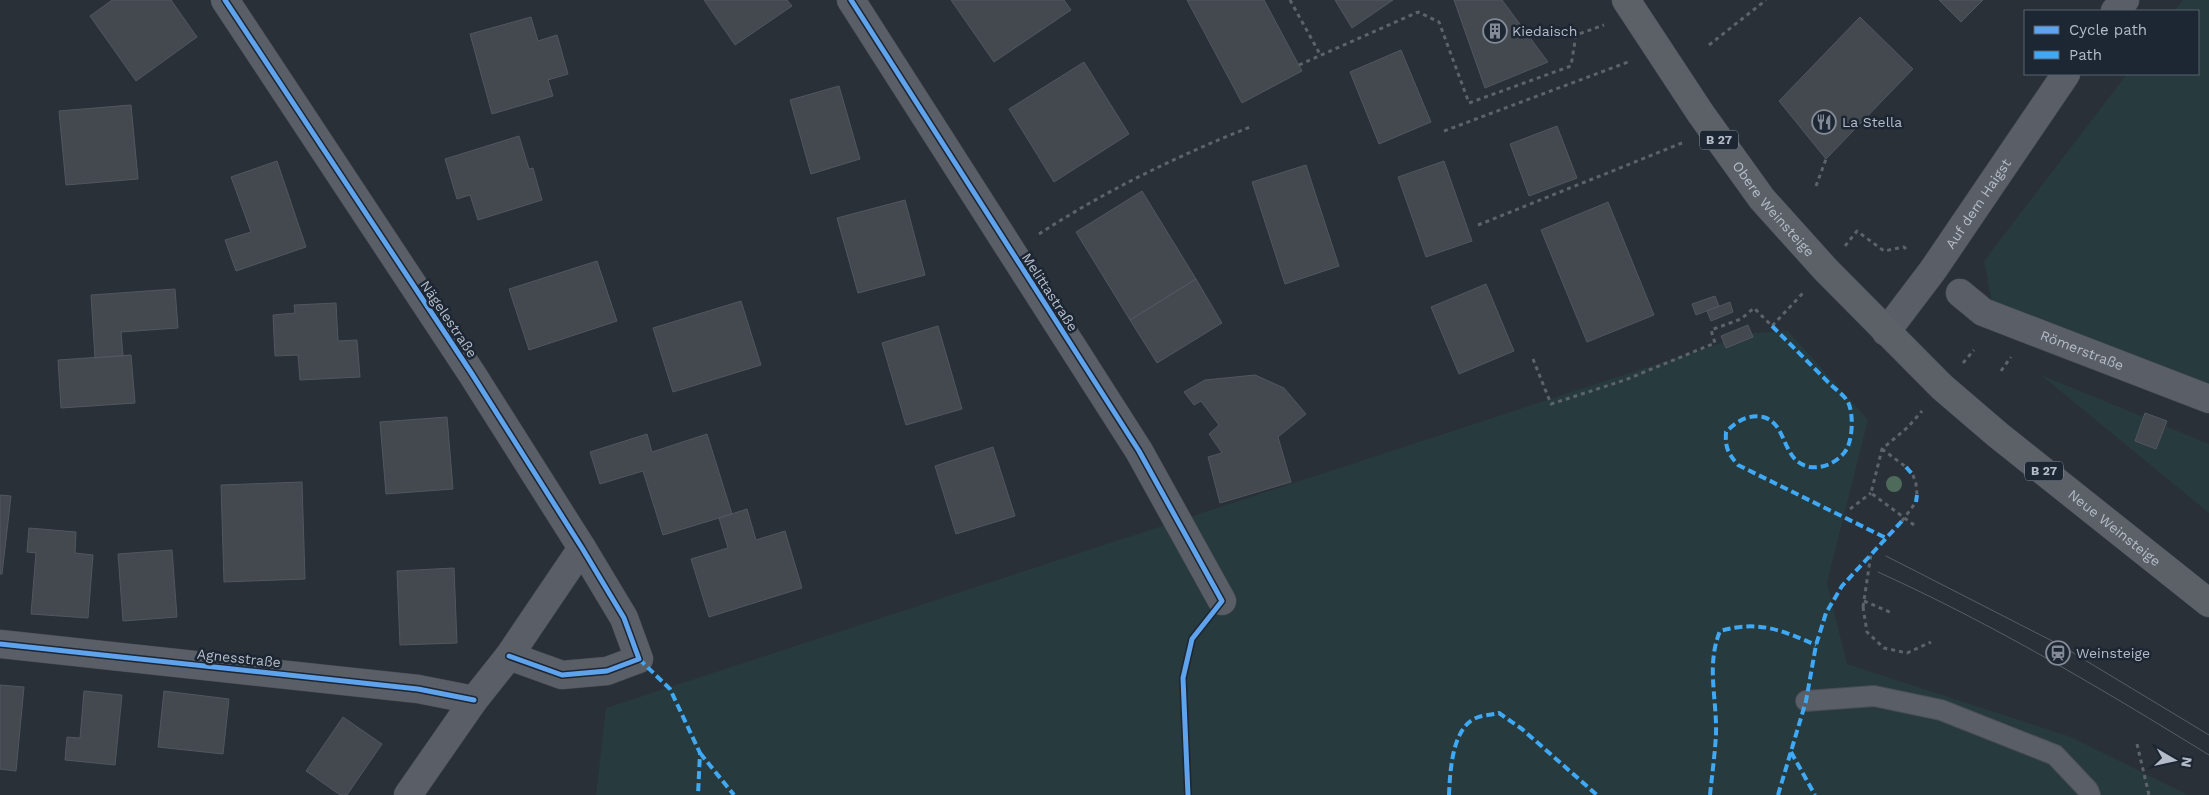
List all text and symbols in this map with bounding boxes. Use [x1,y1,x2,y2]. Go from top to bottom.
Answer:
legend [2024,10,2199,75]
building icon: Kiedaisch [1482,18,1508,44]
text: Cycle path [2069,21,2147,39]
place label: Kiedaisch [1512,23,1577,39]
text: Path [2069,46,2102,64]
restaurant icon: La Stella [1811,109,1837,135]
place label: La Stella [1842,114,1902,130]
road number: B 27 [1700,130,1738,150]
street label: Auf dem Haigst [1942,156,2014,252]
street label: Obere Weinsteige [1729,158,1818,260]
street label: Melittastraße [1019,250,1081,334]
street label: Nägelestraße [417,277,481,361]
street label: Römerstraße [2038,327,2126,373]
road number: B 27 [2025,462,2063,481]
street label: Neue Weinsteige [2065,486,2164,569]
station icon: Weinsteige [2045,640,2071,666]
place label: Weinsteige [2076,645,2150,661]
street label: Agnesstraße [196,646,282,670]
north arrow [2149,735,2199,785]
text: N [2178,756,2196,768]

